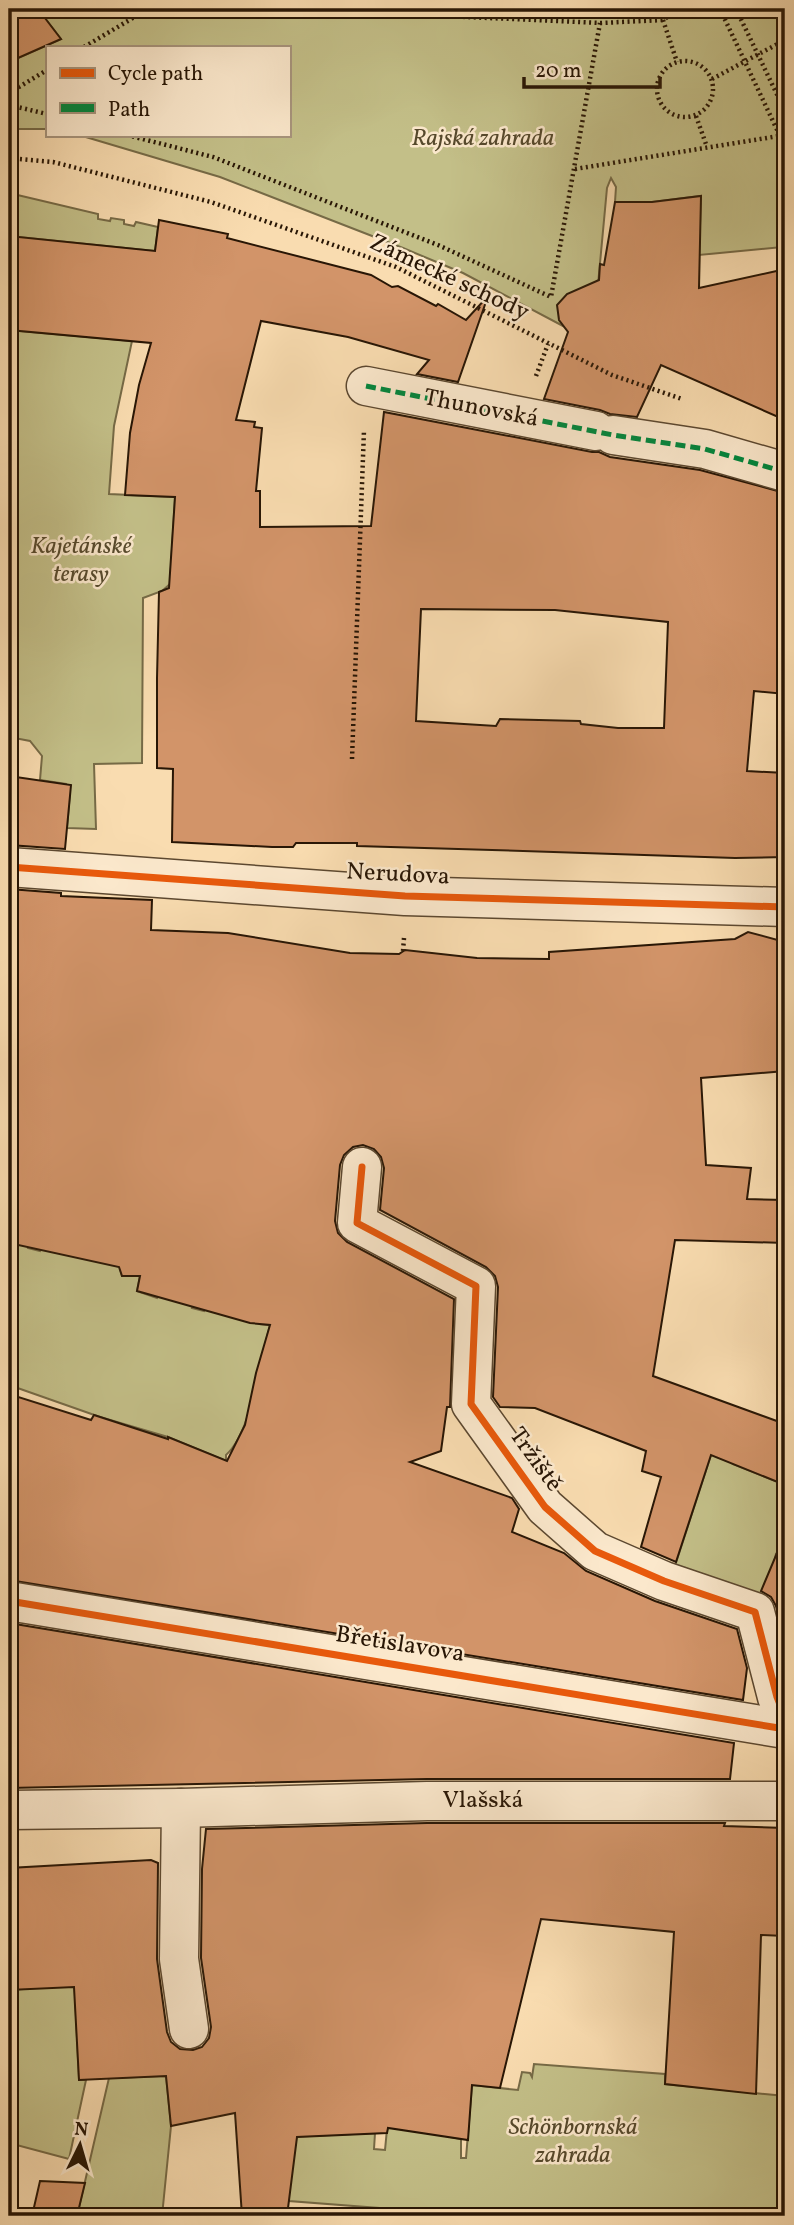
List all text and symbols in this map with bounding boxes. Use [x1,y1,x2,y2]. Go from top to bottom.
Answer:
legend [46,46,290,136]
scale bar [524,46,661,90]
text: 20 m [535,57,581,86]
text: Cycle path [108,60,203,89]
text: Path [108,96,150,125]
park label: Rajská zahrada [412,122,554,156]
street label: Zámecké schody [364,226,534,330]
street label: Thunovská [421,381,541,437]
park label: Kajetánské terasy [31,530,133,592]
street label: Nerudova [345,855,451,895]
street label: Tržiště [500,1421,570,1499]
street label: Břetislavova [333,1618,467,1672]
street label: Vlašská [443,1784,523,1818]
north arrow [46,2110,116,2180]
park label: Schönbornská zahrada [508,2111,638,2173]
text: N [73,2117,90,2144]

